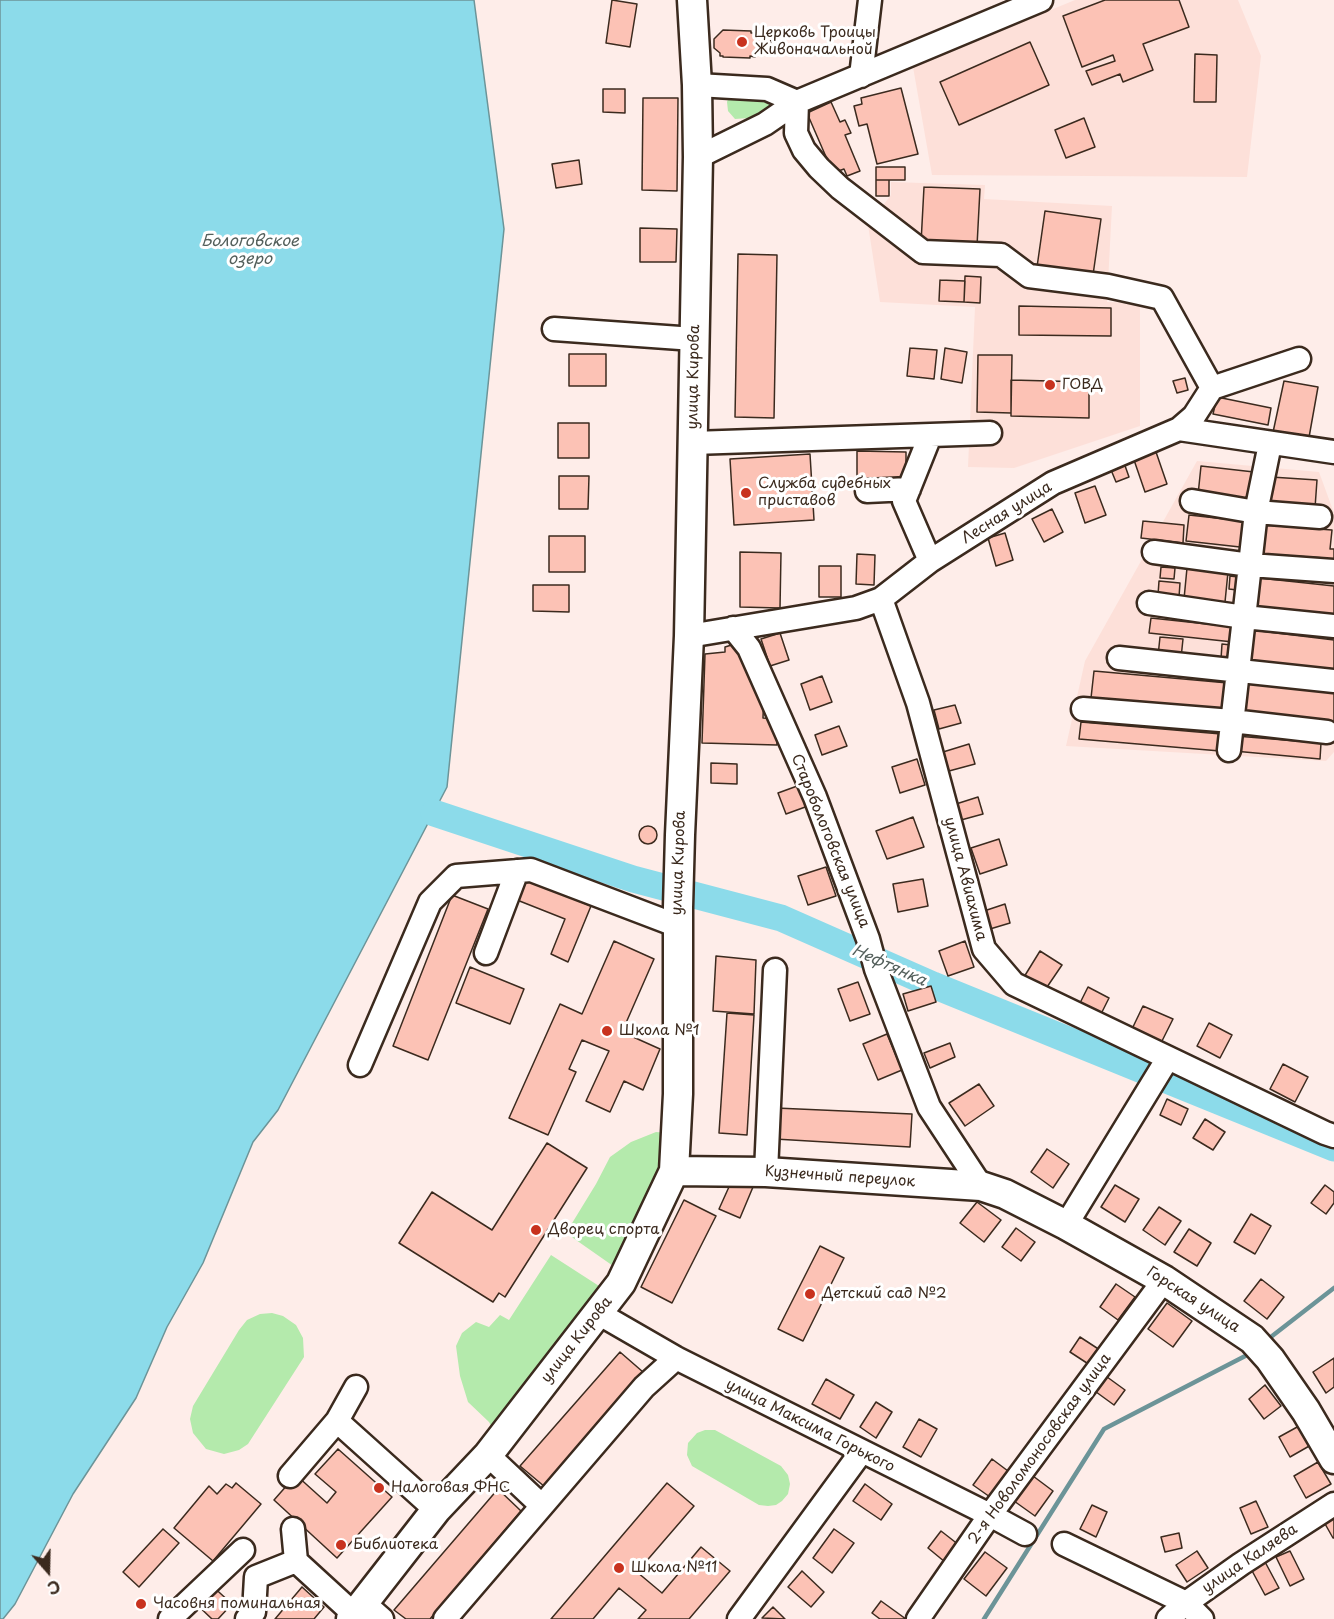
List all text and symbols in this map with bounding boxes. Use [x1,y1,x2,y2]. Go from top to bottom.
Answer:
place label: Церковь Троицы Живоначальной [754,24,876,59]
marker: Церковь Троицы Живоначальной [735,35,749,49]
water label: Бологовское озеро [201,232,299,270]
street label: улица Кирова [684,325,704,429]
place label: ГОВД [1062,376,1103,394]
marker: ГОВД [1043,378,1057,392]
place label: Служба судебных приставов [758,475,891,510]
street label: Лесная улица [959,478,1055,548]
marker: Служба судебных приставов [739,486,753,500]
street label: Старобологовская улица [787,752,873,930]
street label: улица Кирова [668,810,690,916]
street label: улица Авиахима [940,815,990,943]
water label: Нефтянка [849,941,929,991]
place label: Школа №1 [619,1022,699,1040]
marker: Школа №1 [600,1024,614,1038]
street label: Кузнечный переулок [764,1163,916,1191]
place label: Дворец спорта [548,1221,660,1239]
marker: Дворец спорта [529,1223,543,1237]
street label: Горская улица [1143,1263,1243,1337]
place label: Детский сад №2 [822,1285,947,1303]
marker: Детский сад №2 [803,1287,817,1301]
street label: улица Кирова [538,1293,616,1387]
street label: 2-я Новоломоносовская улица [965,1350,1115,1548]
street label: улица Максима Горького [723,1375,897,1477]
place label: Налоговая ФНС [391,1479,510,1497]
marker: Налоговая ФНС [372,1481,386,1495]
street label: улица Каляева [1199,1521,1301,1597]
place label: Библиотека [353,1536,438,1554]
marker: Библиотека [334,1538,348,1552]
north arrow [18,1541,78,1601]
place label: Школа №11 [631,1559,717,1577]
marker: Школа №11 [612,1561,626,1575]
text: С [44,1575,64,1601]
place label: Часовня поминальная [153,1595,321,1613]
marker: Часовня поминальная [134,1597,148,1611]

